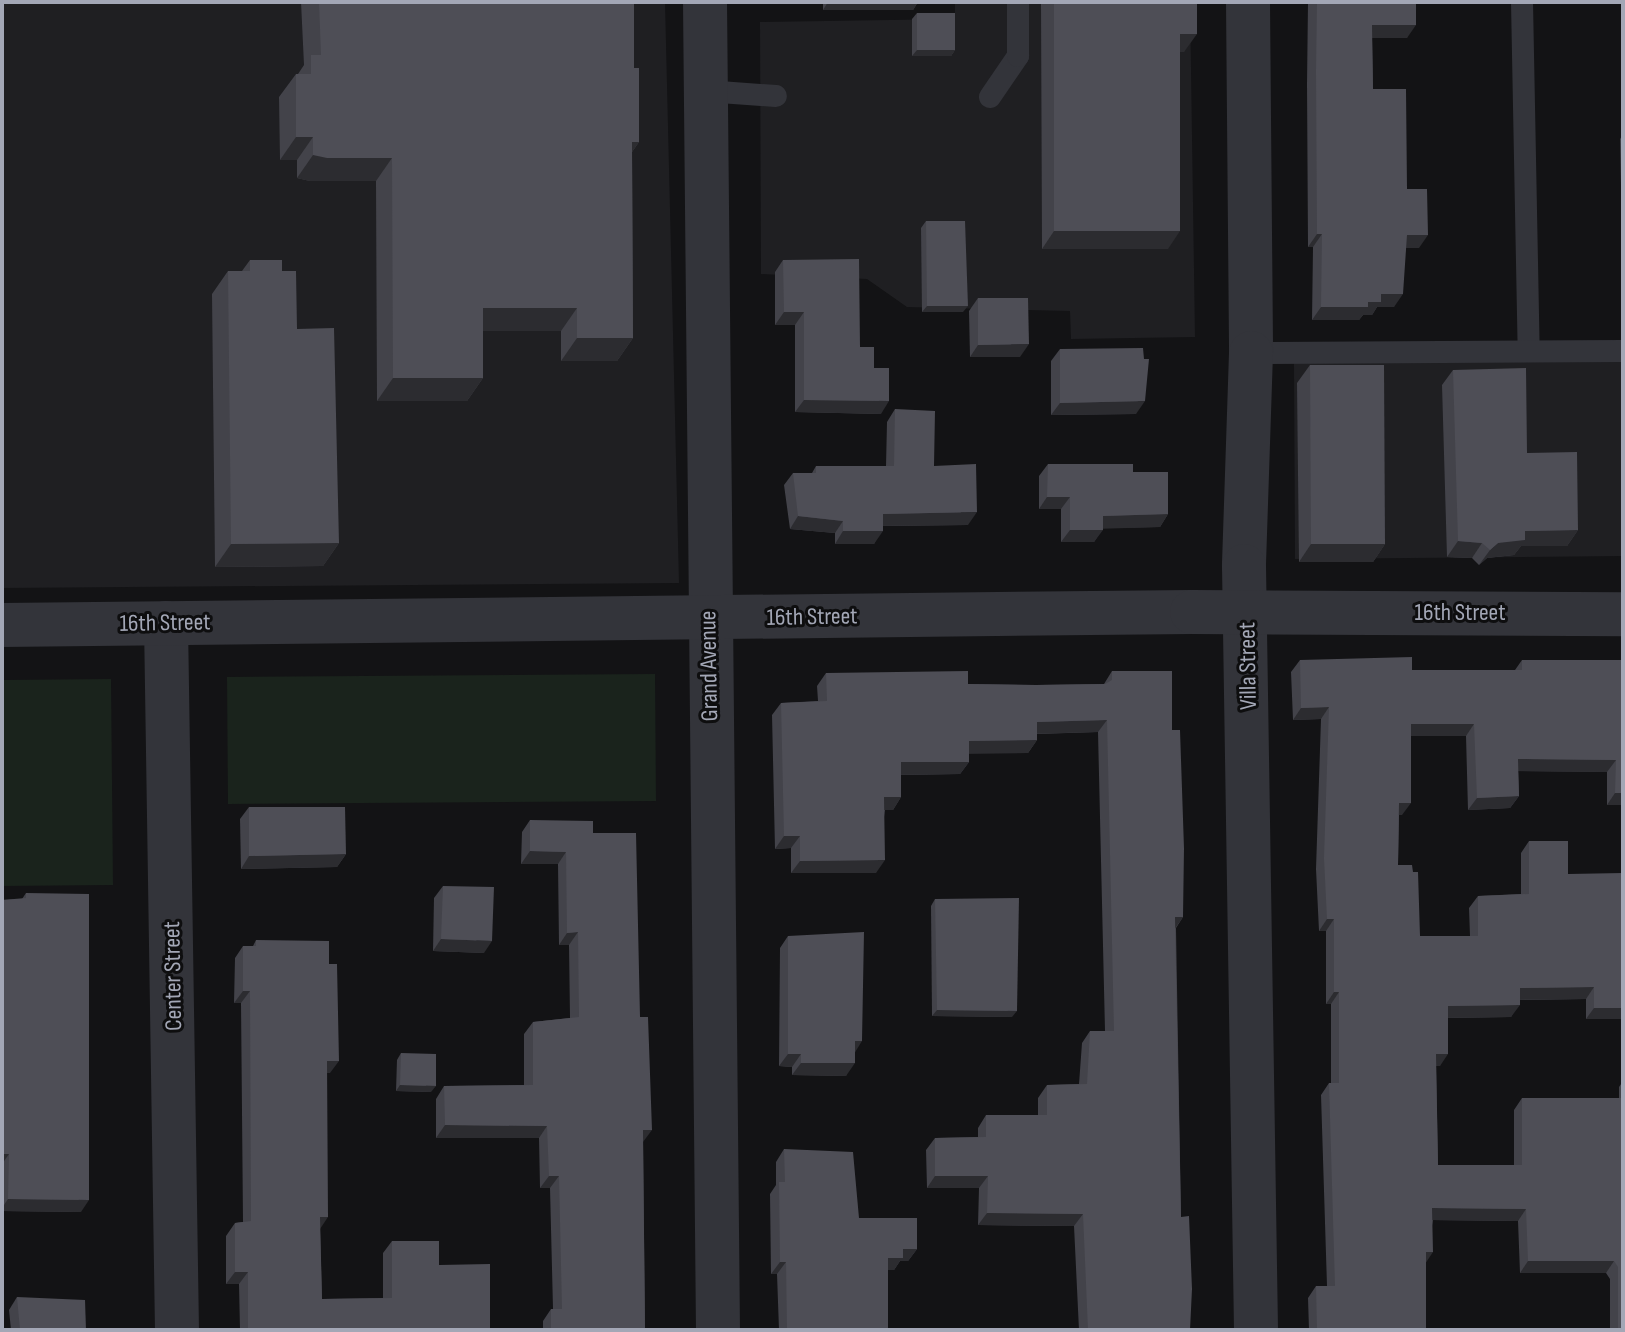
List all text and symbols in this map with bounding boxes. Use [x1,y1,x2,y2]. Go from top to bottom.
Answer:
street label: 16th Street [1415,599,1505,627]
street label: 16th Street [766,602,858,632]
street label: 16th Street [119,608,211,638]
street label: Grand Avenue [694,610,724,722]
street label: Villa Street [1233,622,1263,710]
street label: Center Street [158,921,188,1031]

